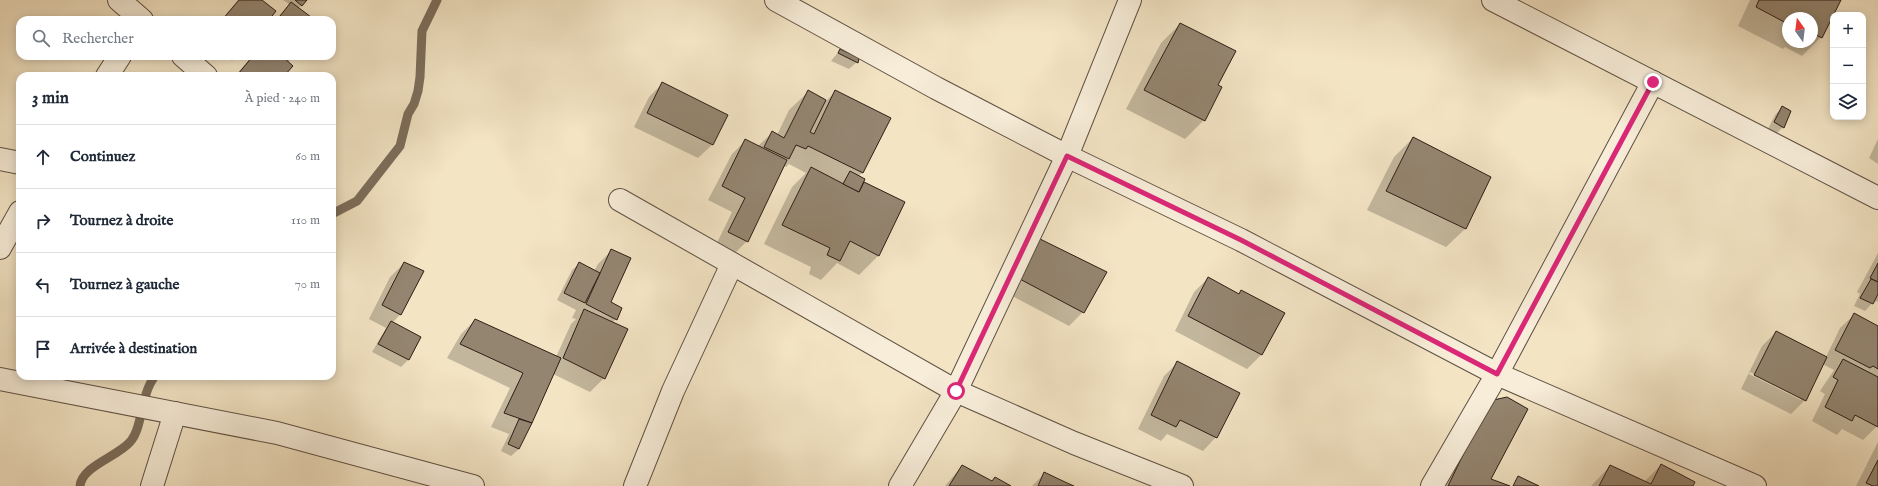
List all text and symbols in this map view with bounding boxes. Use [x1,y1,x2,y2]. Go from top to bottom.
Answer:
north arrow [1782,12,1818,48]
map controls [1830,12,1866,120]
button: + [1830,12,1866,48]
search box [16,16,336,60]
icon: search [30,27,52,49]
text: Rechercher [62,29,134,48]
button: − [1830,48,1866,84]
route end [1644,73,1662,91]
button: layers [1830,84,1866,120]
text: 3 min [32,88,69,109]
text: À pied · 240 m [245,90,320,107]
icon: ahead [32,146,54,168]
text: Continuez [70,147,135,166]
text: 60 m [295,148,320,165]
icon: right [32,210,54,232]
text: Tournez à droite [70,211,173,230]
text: 110 m [291,212,320,229]
icon: left [32,274,54,296]
text: Tournez à gauche [70,275,179,294]
text: 70 m [295,276,320,293]
icon: arrive [32,338,54,360]
text: Arrivée à destination [70,339,197,358]
route start [947,382,965,400]

